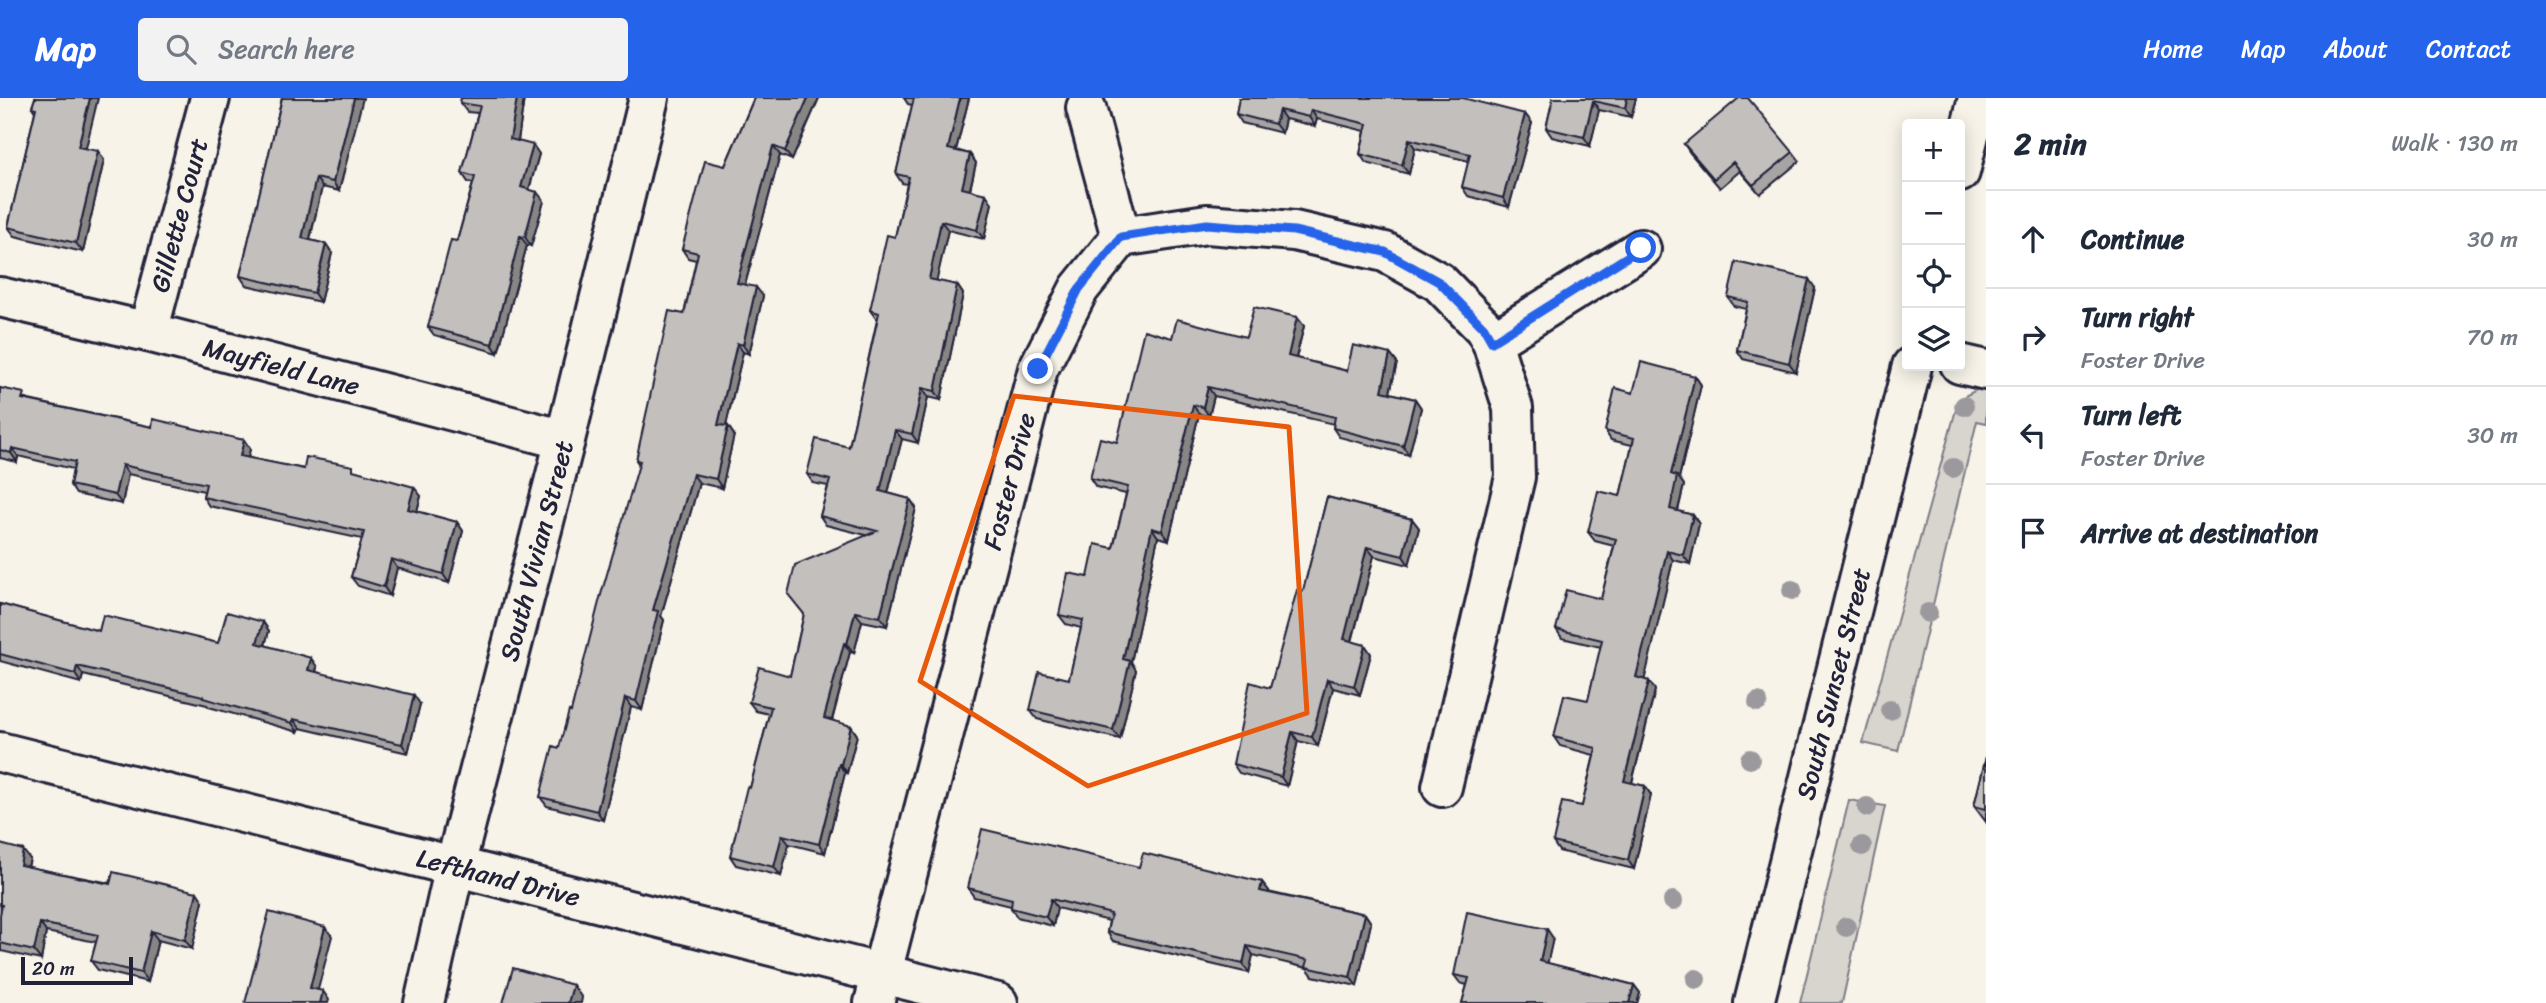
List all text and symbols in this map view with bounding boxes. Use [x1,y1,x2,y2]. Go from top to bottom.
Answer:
search box [138,18,628,81]
text: Map [35,20,96,78]
text: Search here [218,26,355,72]
text: Home [2143,28,2203,70]
text: Map [2241,28,2285,70]
text: About [2323,28,2388,70]
text: Contact [2426,28,2511,70]
icon: search [162,30,200,68]
text: 2 min [2014,117,2087,171]
map controls [1902,119,1965,371]
button: + [1902,119,1965,182]
text: Walk · 130 m [2391,123,2518,164]
street label: Gillette Court [137,133,221,297]
button: − [1902,182,1965,245]
text: Continue [2081,216,2184,262]
text: 30 m [2467,219,2518,260]
icon: ahead [2014,220,2052,258]
route start [1625,232,1656,263]
button: locate [1902,245,1965,308]
text: Turn right [2081,294,2194,340]
button: layers [1902,308,1965,371]
text: 70 m [2467,317,2518,358]
icon: right [2014,318,2052,356]
street label: Mayfield Lane [198,324,365,409]
text: Foster Drive [2081,340,2205,381]
route end [1022,353,1053,384]
text: Turn left [2081,392,2181,438]
street label: Foster Drive [969,407,1049,555]
text: 30 m [2467,415,2518,456]
icon: left [2014,416,2052,454]
street label: South Vivian Street [486,435,587,666]
text: Foster Drive [2081,438,2205,479]
text: Arrive at destination [2081,510,2318,556]
icon: arrive [2014,514,2052,552]
street label: South Sunset Street [1782,563,1884,805]
street label: Lefthand Drive [412,835,585,920]
text: 20 m [32,952,75,985]
scale bar [21,954,133,986]

